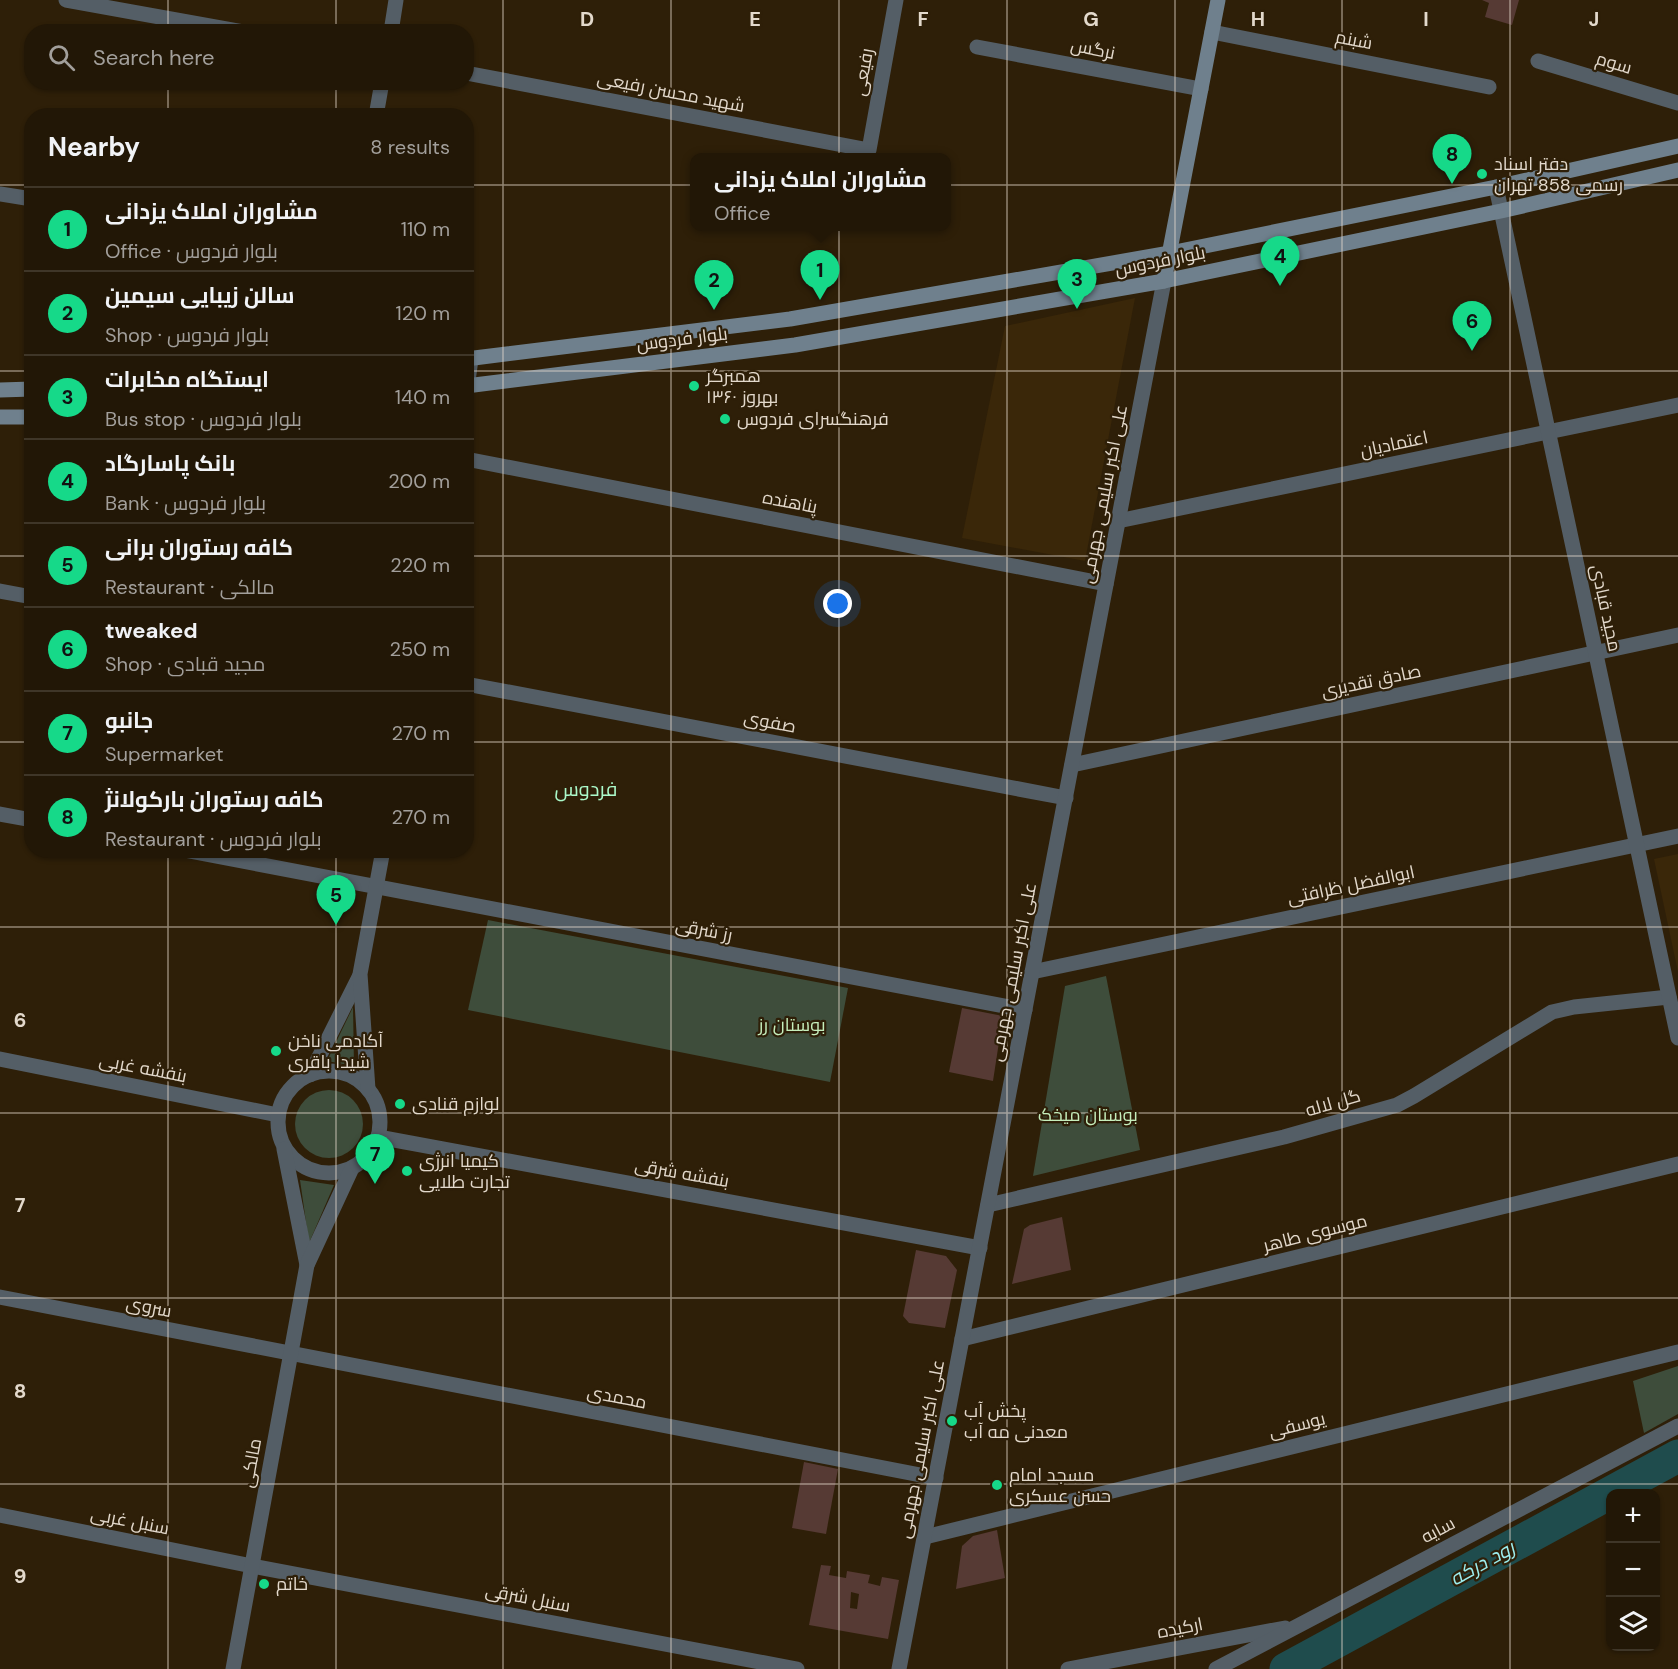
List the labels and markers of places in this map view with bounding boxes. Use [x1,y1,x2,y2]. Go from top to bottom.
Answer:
pin: 8 [1432,134,1472,184]
place label: دفتر اسناد رسمی 858 تهران [1494,152,1623,197]
marker: دفتر اسناد رسمی 858 تهران [1475,167,1489,181]
pin: 4 [1260,236,1300,286]
pin: 1 [800,250,840,300]
pin: 2 [694,260,734,310]
pin: 3 [1058,260,1096,309]
pin: 6 [1452,302,1492,351]
place label: همبرگر بهروز ۱۳۶۰ [705,364,778,409]
marker: همبرگر بهروز ۱۳۶۰ [687,379,701,393]
place label: فرهنگسرای فردوس [737,407,889,431]
marker: فرهنگسرای فردوس [718,412,732,426]
pin: 5 [316,876,356,925]
place label: آکادمی ناخن شیدا باقری [288,1029,383,1074]
marker: آکادمی ناخن شیدا باقری [269,1044,283,1058]
place label: لوازم قنادی [412,1092,499,1116]
marker: لوازم قنادی [393,1097,407,1111]
pin: 7 [356,1134,394,1184]
place label: کیمیا انرژی تجارت طلایی [419,1149,510,1194]
marker: کیمیا انرژی تجارت طلایی [400,1164,414,1178]
place label: پخش آب معدنی مه آب [964,1399,1068,1444]
marker: پخش آب معدنی مه آب [945,1414,959,1428]
place label: مسجد امام حسن عسکری [1009,1463,1111,1508]
marker: مسجد امام حسن عسکری [990,1478,1004,1492]
place label: خاتم [276,1572,308,1596]
marker: خاتم [257,1577,271,1591]

